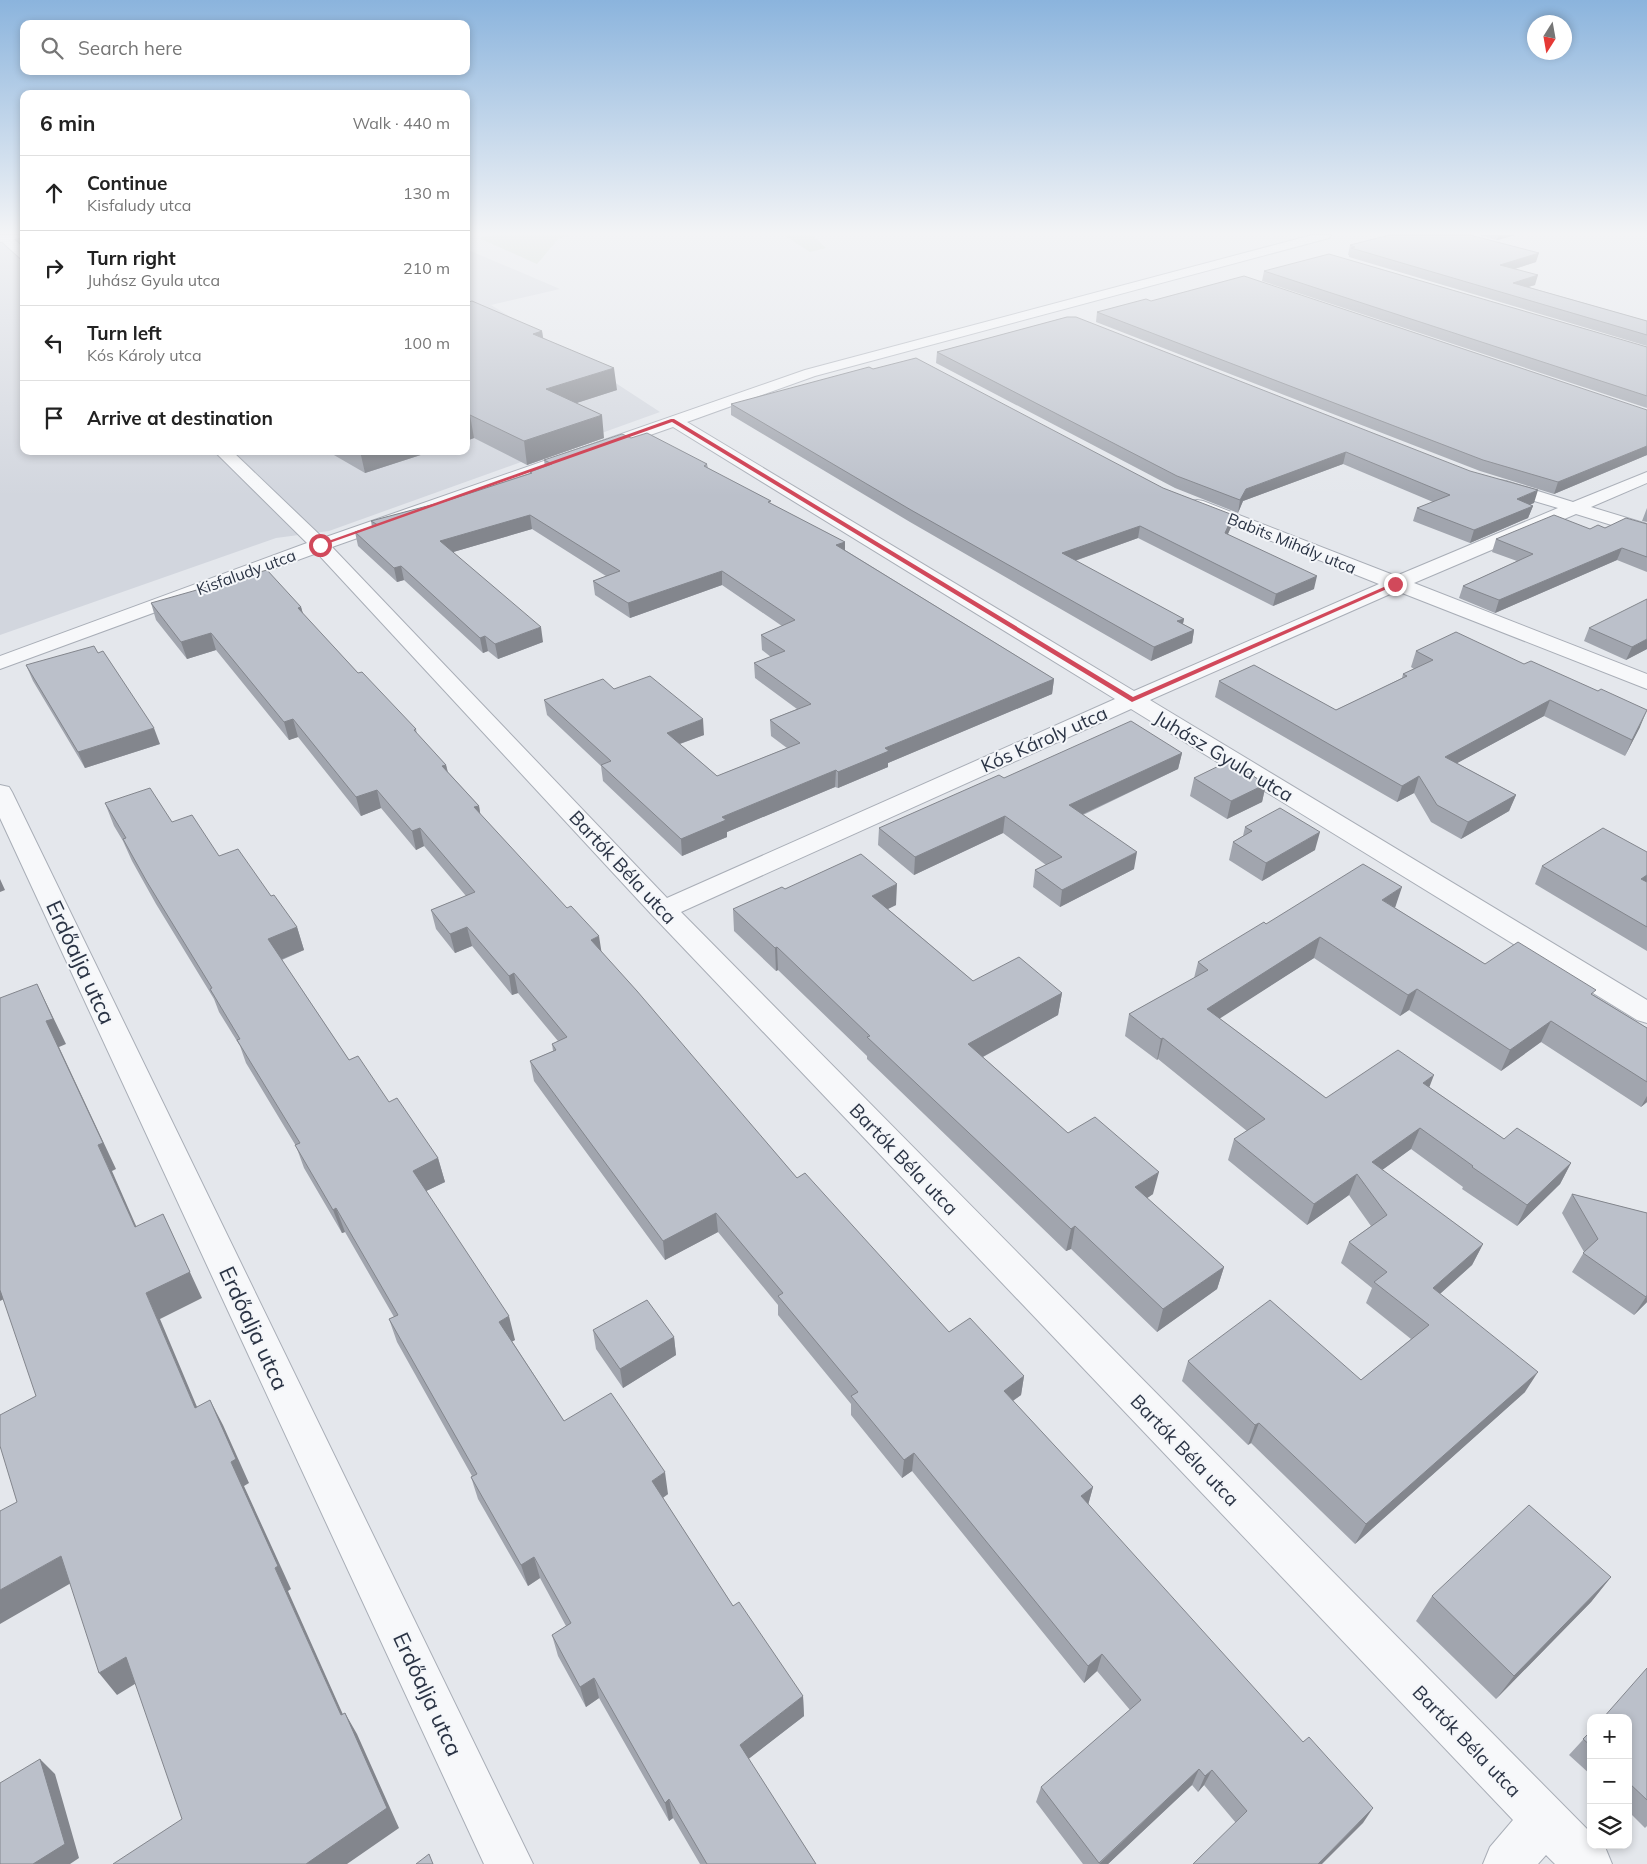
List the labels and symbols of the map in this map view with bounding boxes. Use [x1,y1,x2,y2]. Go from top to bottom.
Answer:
north arrow [1527,15,1572,60]
street label: Babits Mihály utca [1225,508,1359,578]
route start [309,534,332,557]
street label: Kisfaludy utca [194,545,298,599]
route end [1384,573,1407,596]
street label: Kós Károly utca [977,700,1111,778]
street label: Juhász Gyula utca [1150,705,1298,807]
street label: Bartók Béla utca [564,805,682,929]
street label: Erdőalja utca [40,896,122,1028]
street label: Bartók Béla utca [845,1098,963,1220]
street label: Erdőalja utca [213,1262,295,1394]
street label: Bartók Béla utca [1126,1389,1244,1511]
street label: Erdőalja utca [387,1628,469,1760]
street label: Bartók Béla utca [1408,1680,1526,1802]

